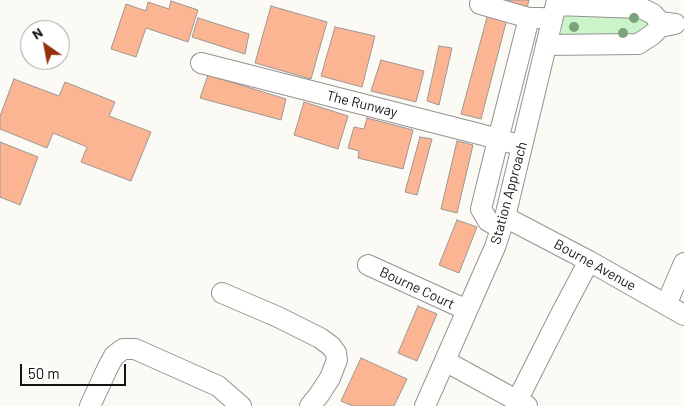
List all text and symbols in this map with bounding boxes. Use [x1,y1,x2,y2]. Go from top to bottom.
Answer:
north arrow [20,20,70,70]
text: N [29,23,46,43]
street label: The Runway [325,87,399,121]
street label: Station Approach [487,140,531,246]
street label: Bourne Avenue [551,236,639,294]
street label: Bourne Court [377,263,457,313]
scale bar [22,354,129,386]
text: 50 m [28,364,60,382]

